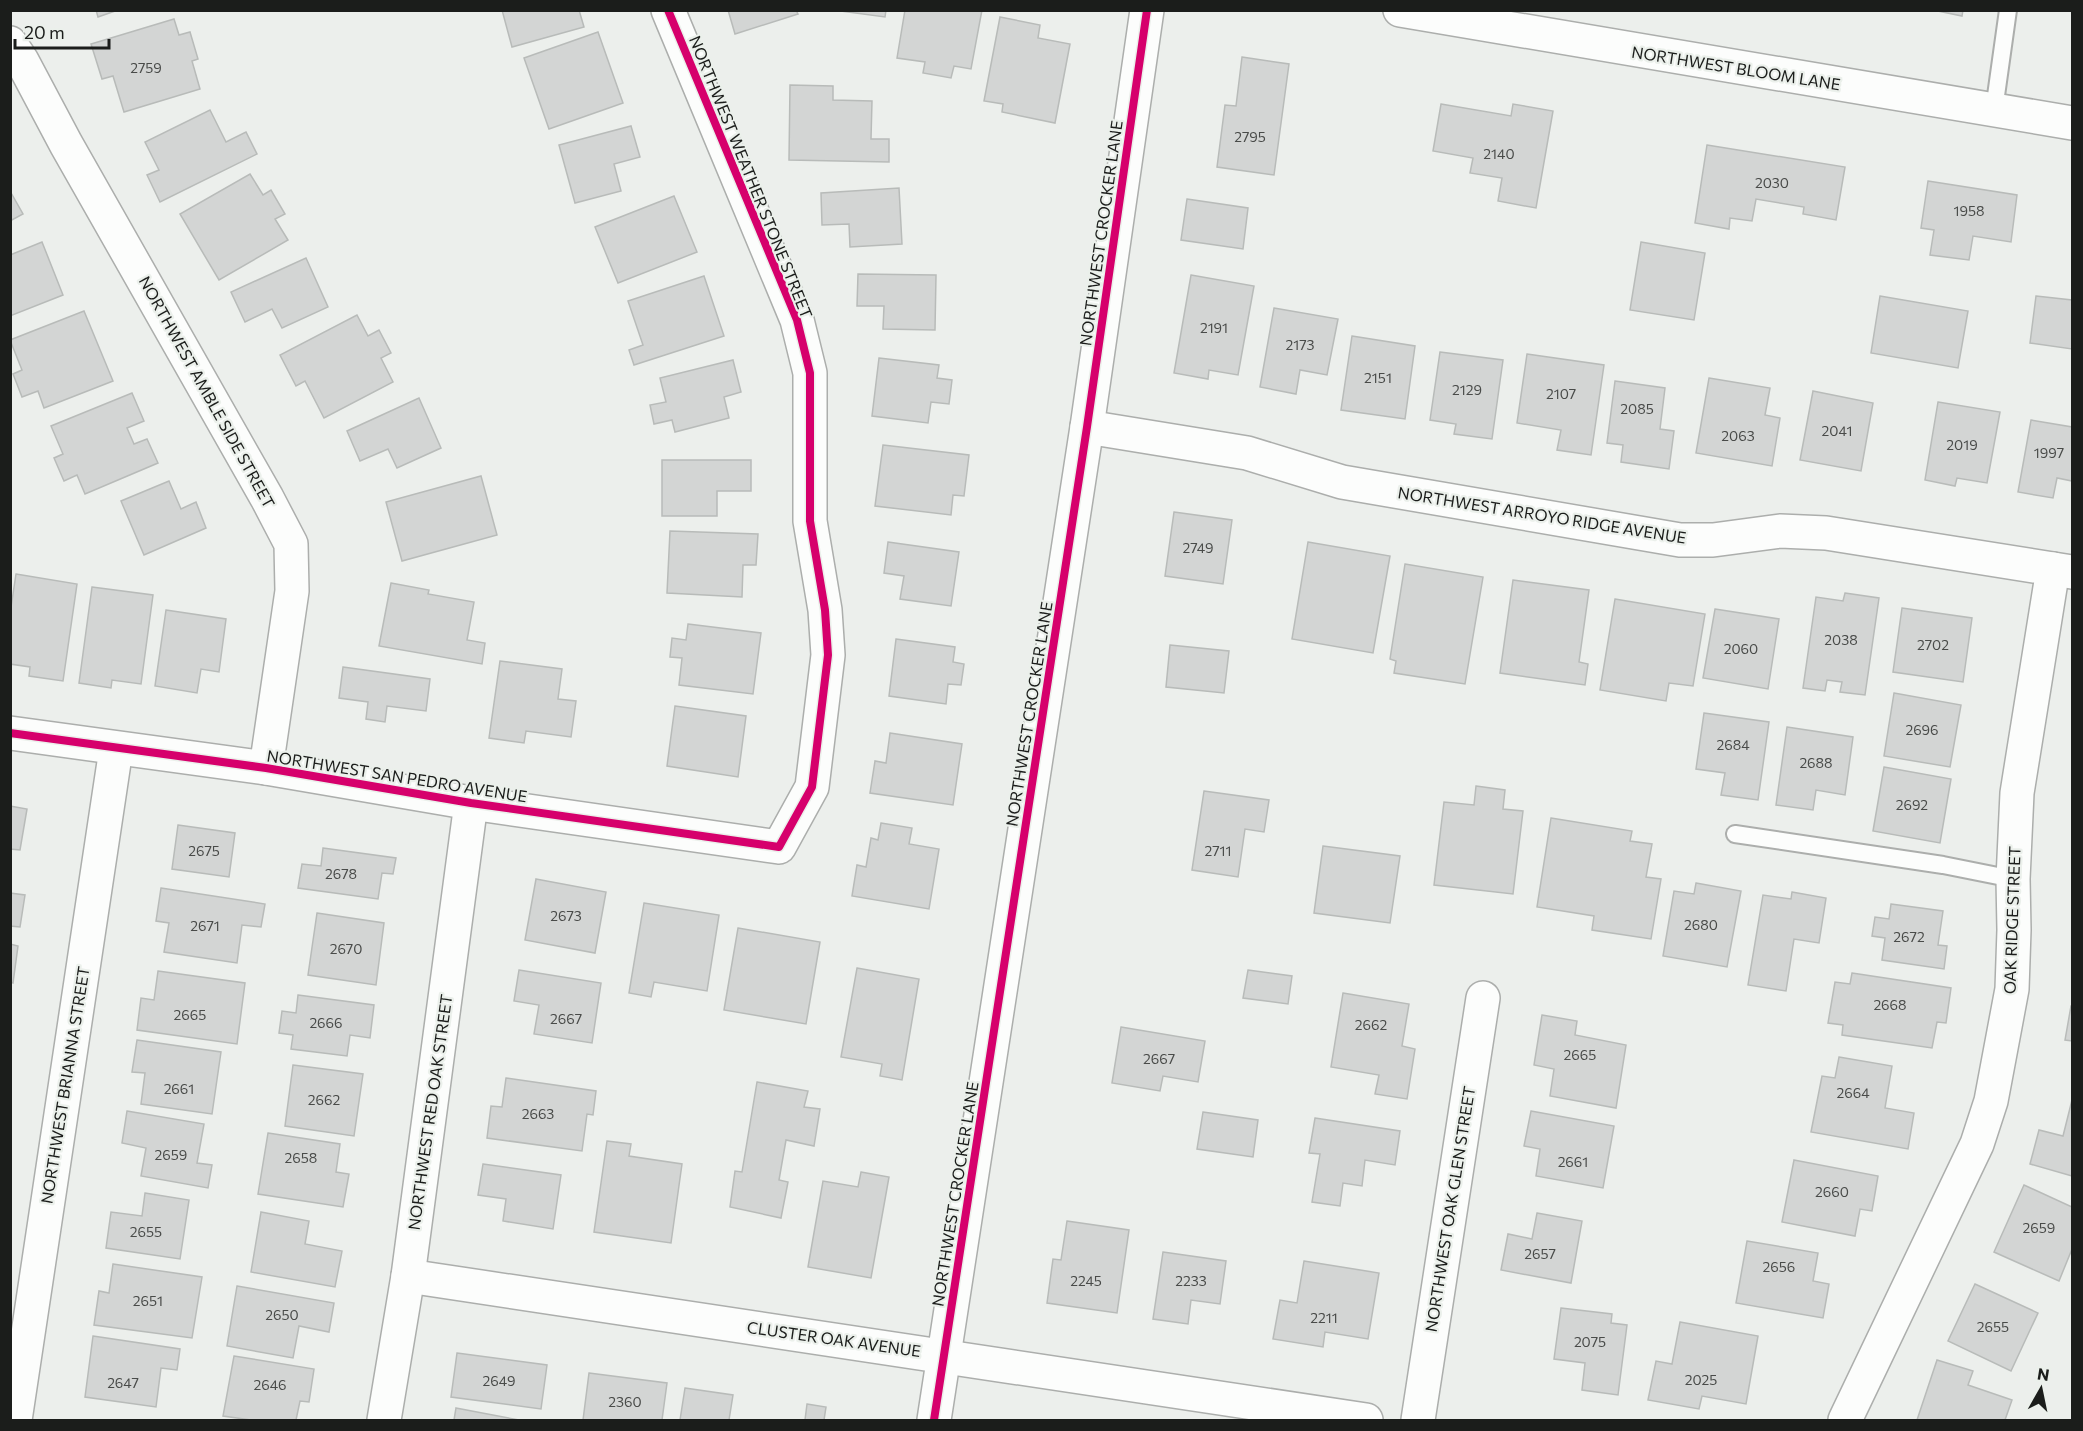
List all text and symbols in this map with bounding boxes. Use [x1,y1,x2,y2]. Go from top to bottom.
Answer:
scale bar [15,12,110,50]
text: 20 m [24,21,65,43]
street label: NORTHWEST WEATHER STONE STREET [686,33,817,321]
street label: NORTHWEST BLOOM LANE [1630,42,1842,93]
house number: 2759 [130,59,162,76]
street label: NORTHWEST CROCKER LANE [1075,119,1126,347]
house number: 2795 [1234,128,1266,145]
house number: 2140 [1483,145,1515,162]
house number: 2030 [1755,174,1789,191]
house number: 1958 [1953,202,1985,219]
street label: NORTHWEST AMBLE SIDE STREET [136,273,279,511]
house number: 2191 [1200,319,1228,336]
house number: 2173 [1285,336,1315,353]
house number: 2151 [1364,369,1392,386]
house number: 2129 [1452,381,1482,398]
house number: 2107 [1546,385,1576,402]
house number: 2085 [1620,400,1654,417]
house number: 2041 [1822,422,1852,439]
house number: 2063 [1721,427,1755,444]
house number: 2019 [1946,436,1978,453]
house number: 1997 [2034,444,2064,461]
street label: NORTHWEST ARROYO RIDGE AVENUE [1397,482,1688,547]
house number: 2749 [1182,539,1214,556]
street label: NORTHWEST CROCKER LANE [1001,600,1056,828]
house number: 2038 [1824,631,1858,648]
house number: 2702 [1917,636,1949,653]
house number: 2060 [1724,640,1758,657]
house number: 2696 [1905,721,1939,738]
house number: 2684 [1716,736,1750,753]
street label: NORTHWEST SAN PEDRO AVENUE [266,746,529,805]
house number: 2688 [1799,754,1833,771]
house number: 2692 [1896,796,1928,813]
house number: 2675 [188,842,220,859]
house number: 2711 [1204,842,1232,859]
street label: OAK RIDGE STREET [1999,846,2024,994]
house number: 2678 [325,865,357,882]
house number: 2673 [550,907,582,924]
house number: 2680 [1684,916,1718,933]
house number: 2671 [190,917,220,934]
house number: 2672 [1893,928,1925,945]
house number: 2670 [330,940,362,957]
street label: NORTHWEST BRIANNA STREET [36,965,93,1205]
street label: NORTHWEST RED OAK STREET [404,993,455,1231]
house number: 2668 [1873,996,1907,1013]
house number: 2665 [174,1006,206,1023]
house number: 2667 [550,1010,582,1027]
house number: 2666 [309,1014,343,1031]
house number: 2662 [1355,1016,1387,1033]
house number: 2665 [1564,1046,1596,1063]
house number: 2667 [1143,1050,1175,1067]
house number: 2661 [164,1080,194,1097]
street label: NORTHWEST CROCKER LANE [927,1080,982,1308]
house number: 2664 [1836,1084,1870,1101]
street label: NORTHWEST OAK GLEN STREET [1421,1085,1478,1333]
house number: 2662 [308,1091,340,1108]
house number: 2663 [522,1105,554,1122]
house number: 2659 [155,1146,187,1163]
house number: 2658 [285,1149,317,1166]
house number: 2661 [1558,1153,1588,1170]
house number: 2660 [1815,1183,1849,1200]
house number: 2659 [2023,1219,2055,1236]
house number: 2655 [130,1223,162,1240]
house number: 2657 [1524,1245,1556,1262]
house number: 2656 [1763,1258,1795,1275]
house number: 2245 [1070,1272,1102,1289]
house number: 2233 [1175,1272,1207,1289]
house number: 2651 [133,1292,163,1309]
house number: 2650 [265,1306,299,1323]
house number: 2211 [1310,1309,1338,1326]
street label: CLUSTER OAK AVENUE [746,1317,922,1360]
house number: 2655 [1977,1318,2009,1335]
house number: 2075 [1574,1333,1606,1350]
north arrow [2011,1359,2071,1419]
text: N [2036,1363,2051,1384]
house number: 2025 [1685,1371,1717,1388]
house number: 2649 [482,1372,516,1389]
house number: 2647 [107,1374,139,1391]
house number: 2646 [253,1376,287,1393]
house number: 2360 [608,1393,642,1410]

